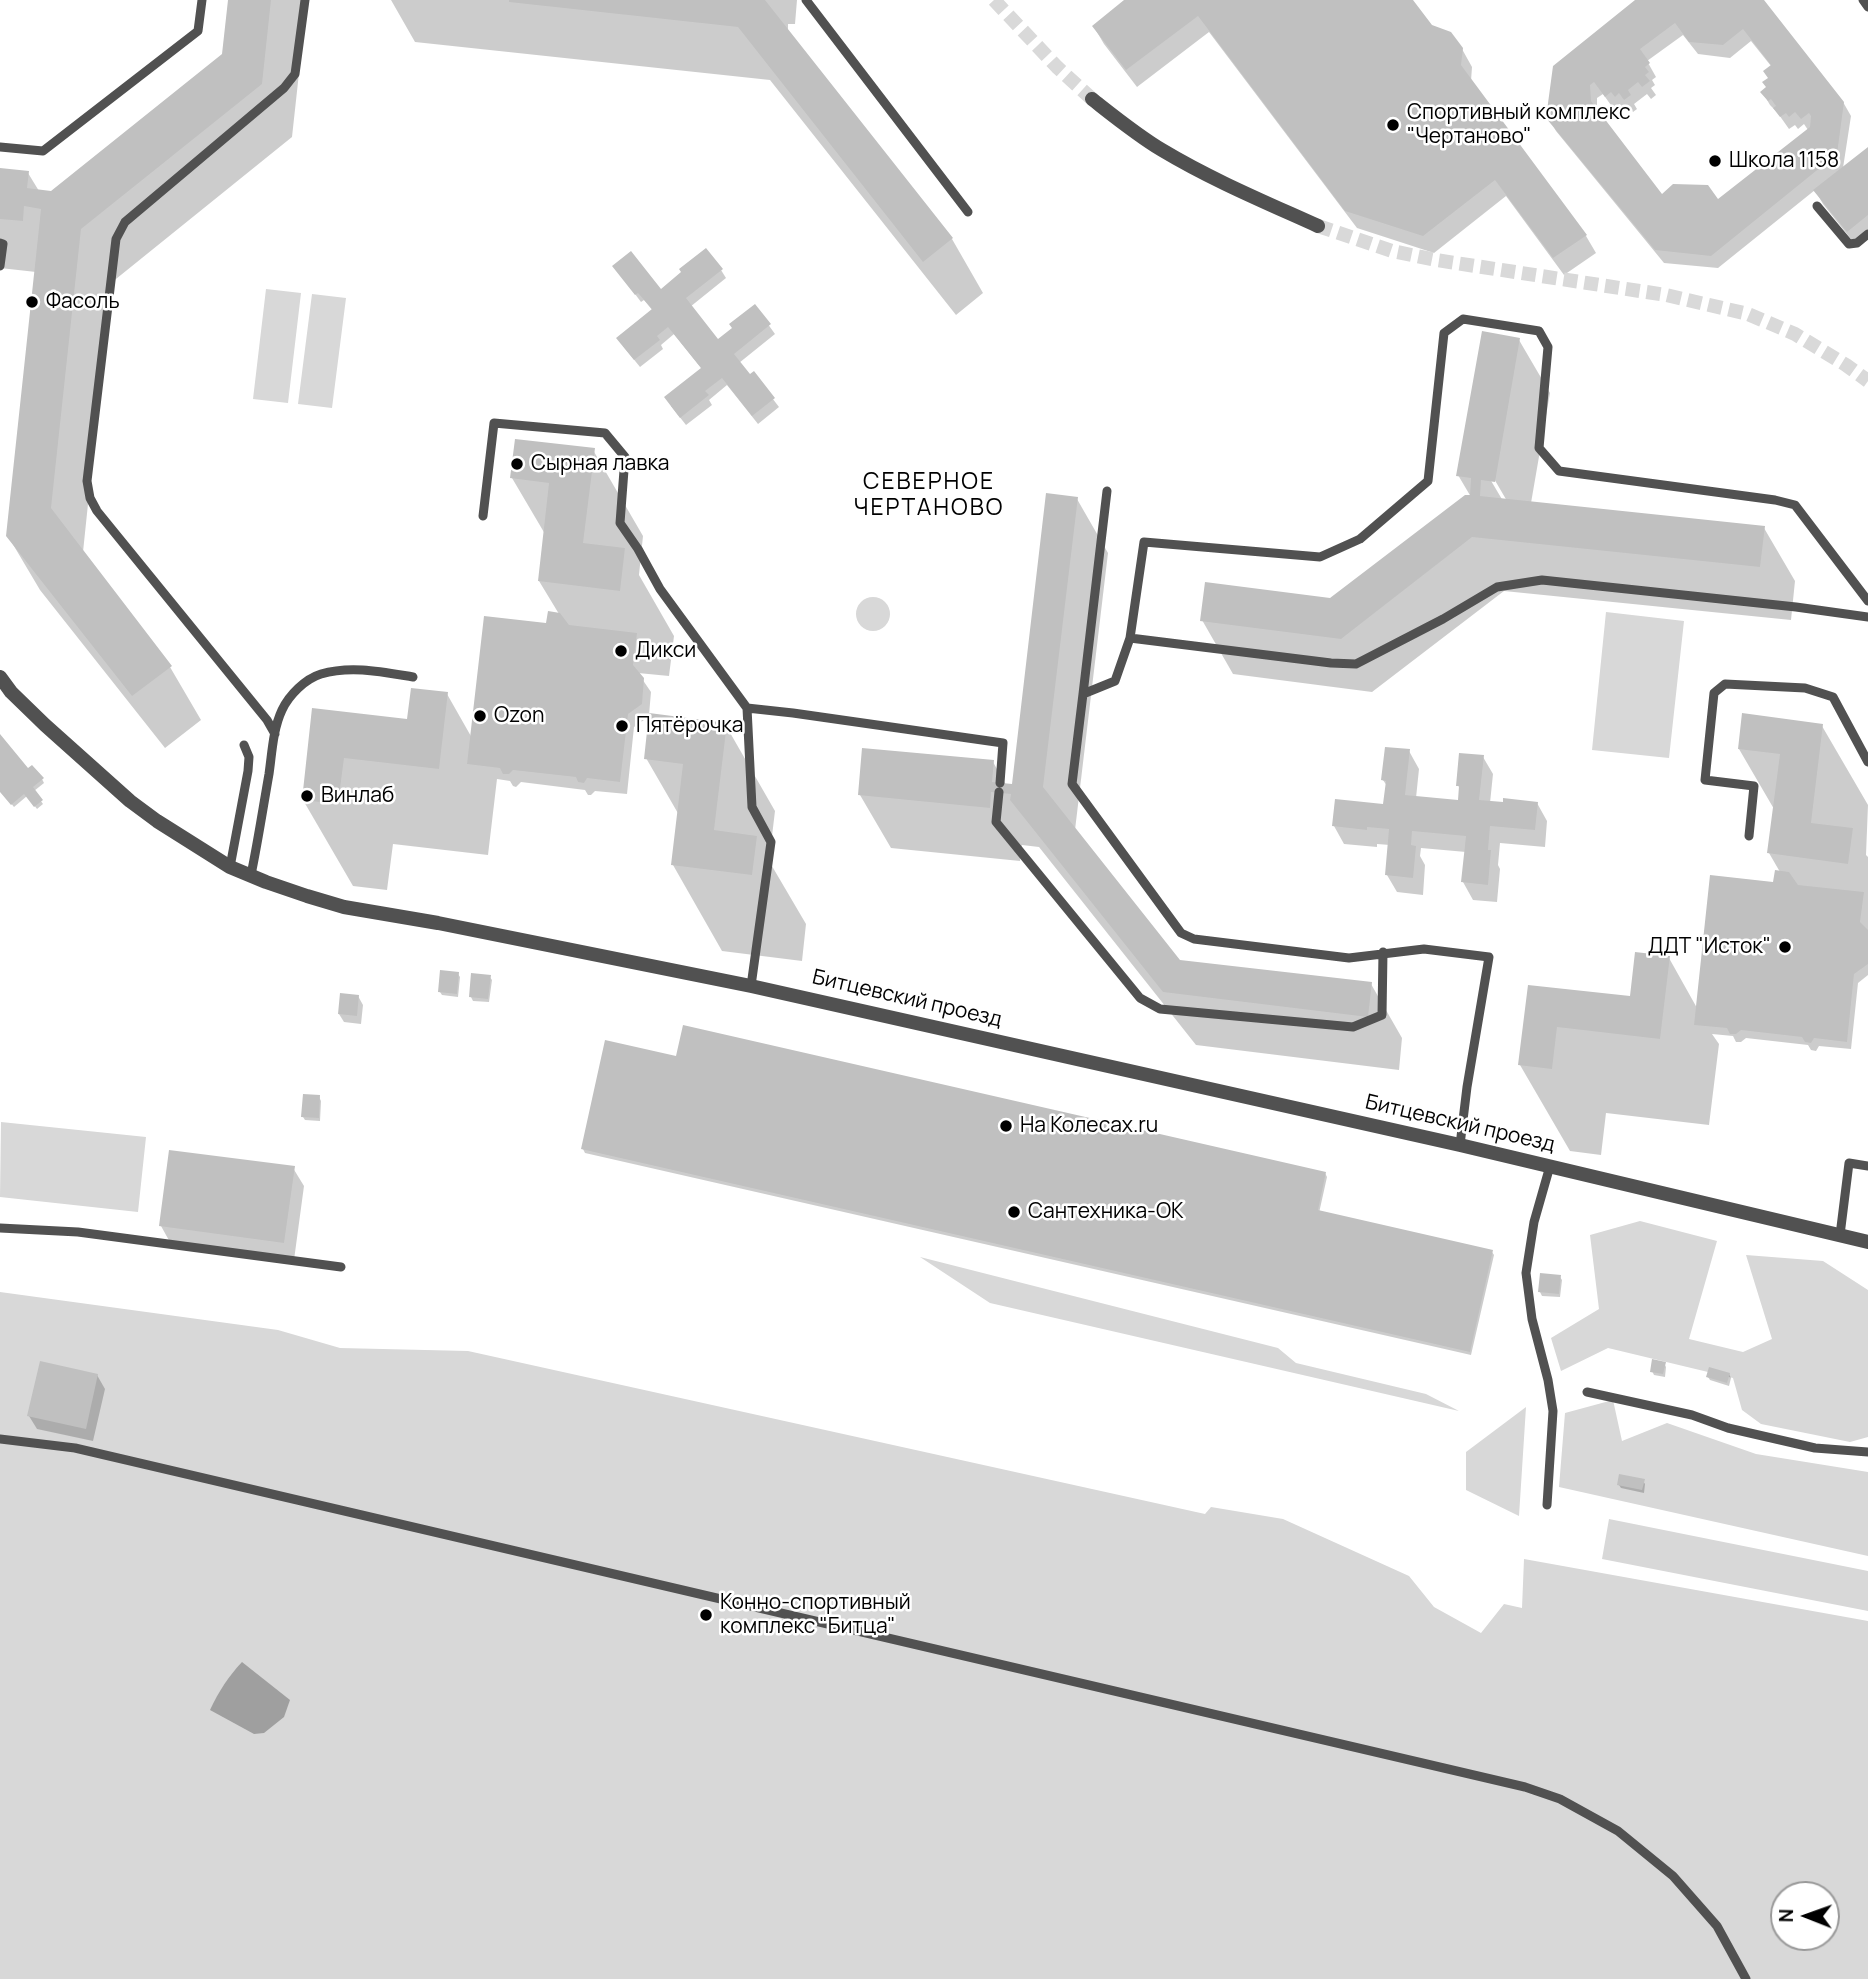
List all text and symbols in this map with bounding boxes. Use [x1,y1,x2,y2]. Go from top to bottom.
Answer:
place label: Спортивный комплекс "Чертаново" [1407,100,1631,150]
marker: Спортивный комплекс "Чертаново" [1385,117,1401,133]
place label: Школа 1158 [1729,148,1839,174]
marker: Школа 1158 [1707,153,1723,169]
place label: Фасоль [46,289,120,315]
marker: Фасоль [24,294,40,310]
place label: Сырная лавка [531,451,669,477]
marker: Сырная лавка [509,456,525,472]
district label: СЕВЕРНОЕ ЧЕРТАНОВО [855,469,1003,523]
place label: Дикси [635,638,696,664]
marker: Дикси [613,643,629,659]
place label: Ozon [494,703,544,729]
marker: Ozon [472,708,488,724]
place label: Пятёрочка [636,713,743,739]
marker: Пятёрочка [614,718,630,734]
place label: Винлаб [321,783,394,809]
marker: Винлаб [299,788,315,804]
place label: ДДТ "Исток" [1648,934,1771,960]
marker: ДДТ "Исток" [1777,939,1793,955]
street label: Битцевский проезд [810,965,1004,1033]
street label: Битцевский проезд [1363,1090,1557,1158]
place label: На Колесах.ru [1020,1113,1158,1139]
marker: На Колесах.ru [998,1118,1014,1134]
place label: Сантехника-ОК [1028,1199,1184,1225]
marker: Сантехника-ОК [1006,1204,1022,1220]
place label: Конно-спортивный комплекс "Битца" [720,1590,911,1640]
marker: Конно-спортивный комплекс "Битца" [698,1607,714,1623]
north arrow [1770,1881,1840,1951]
text: N [1773,1909,1799,1923]

